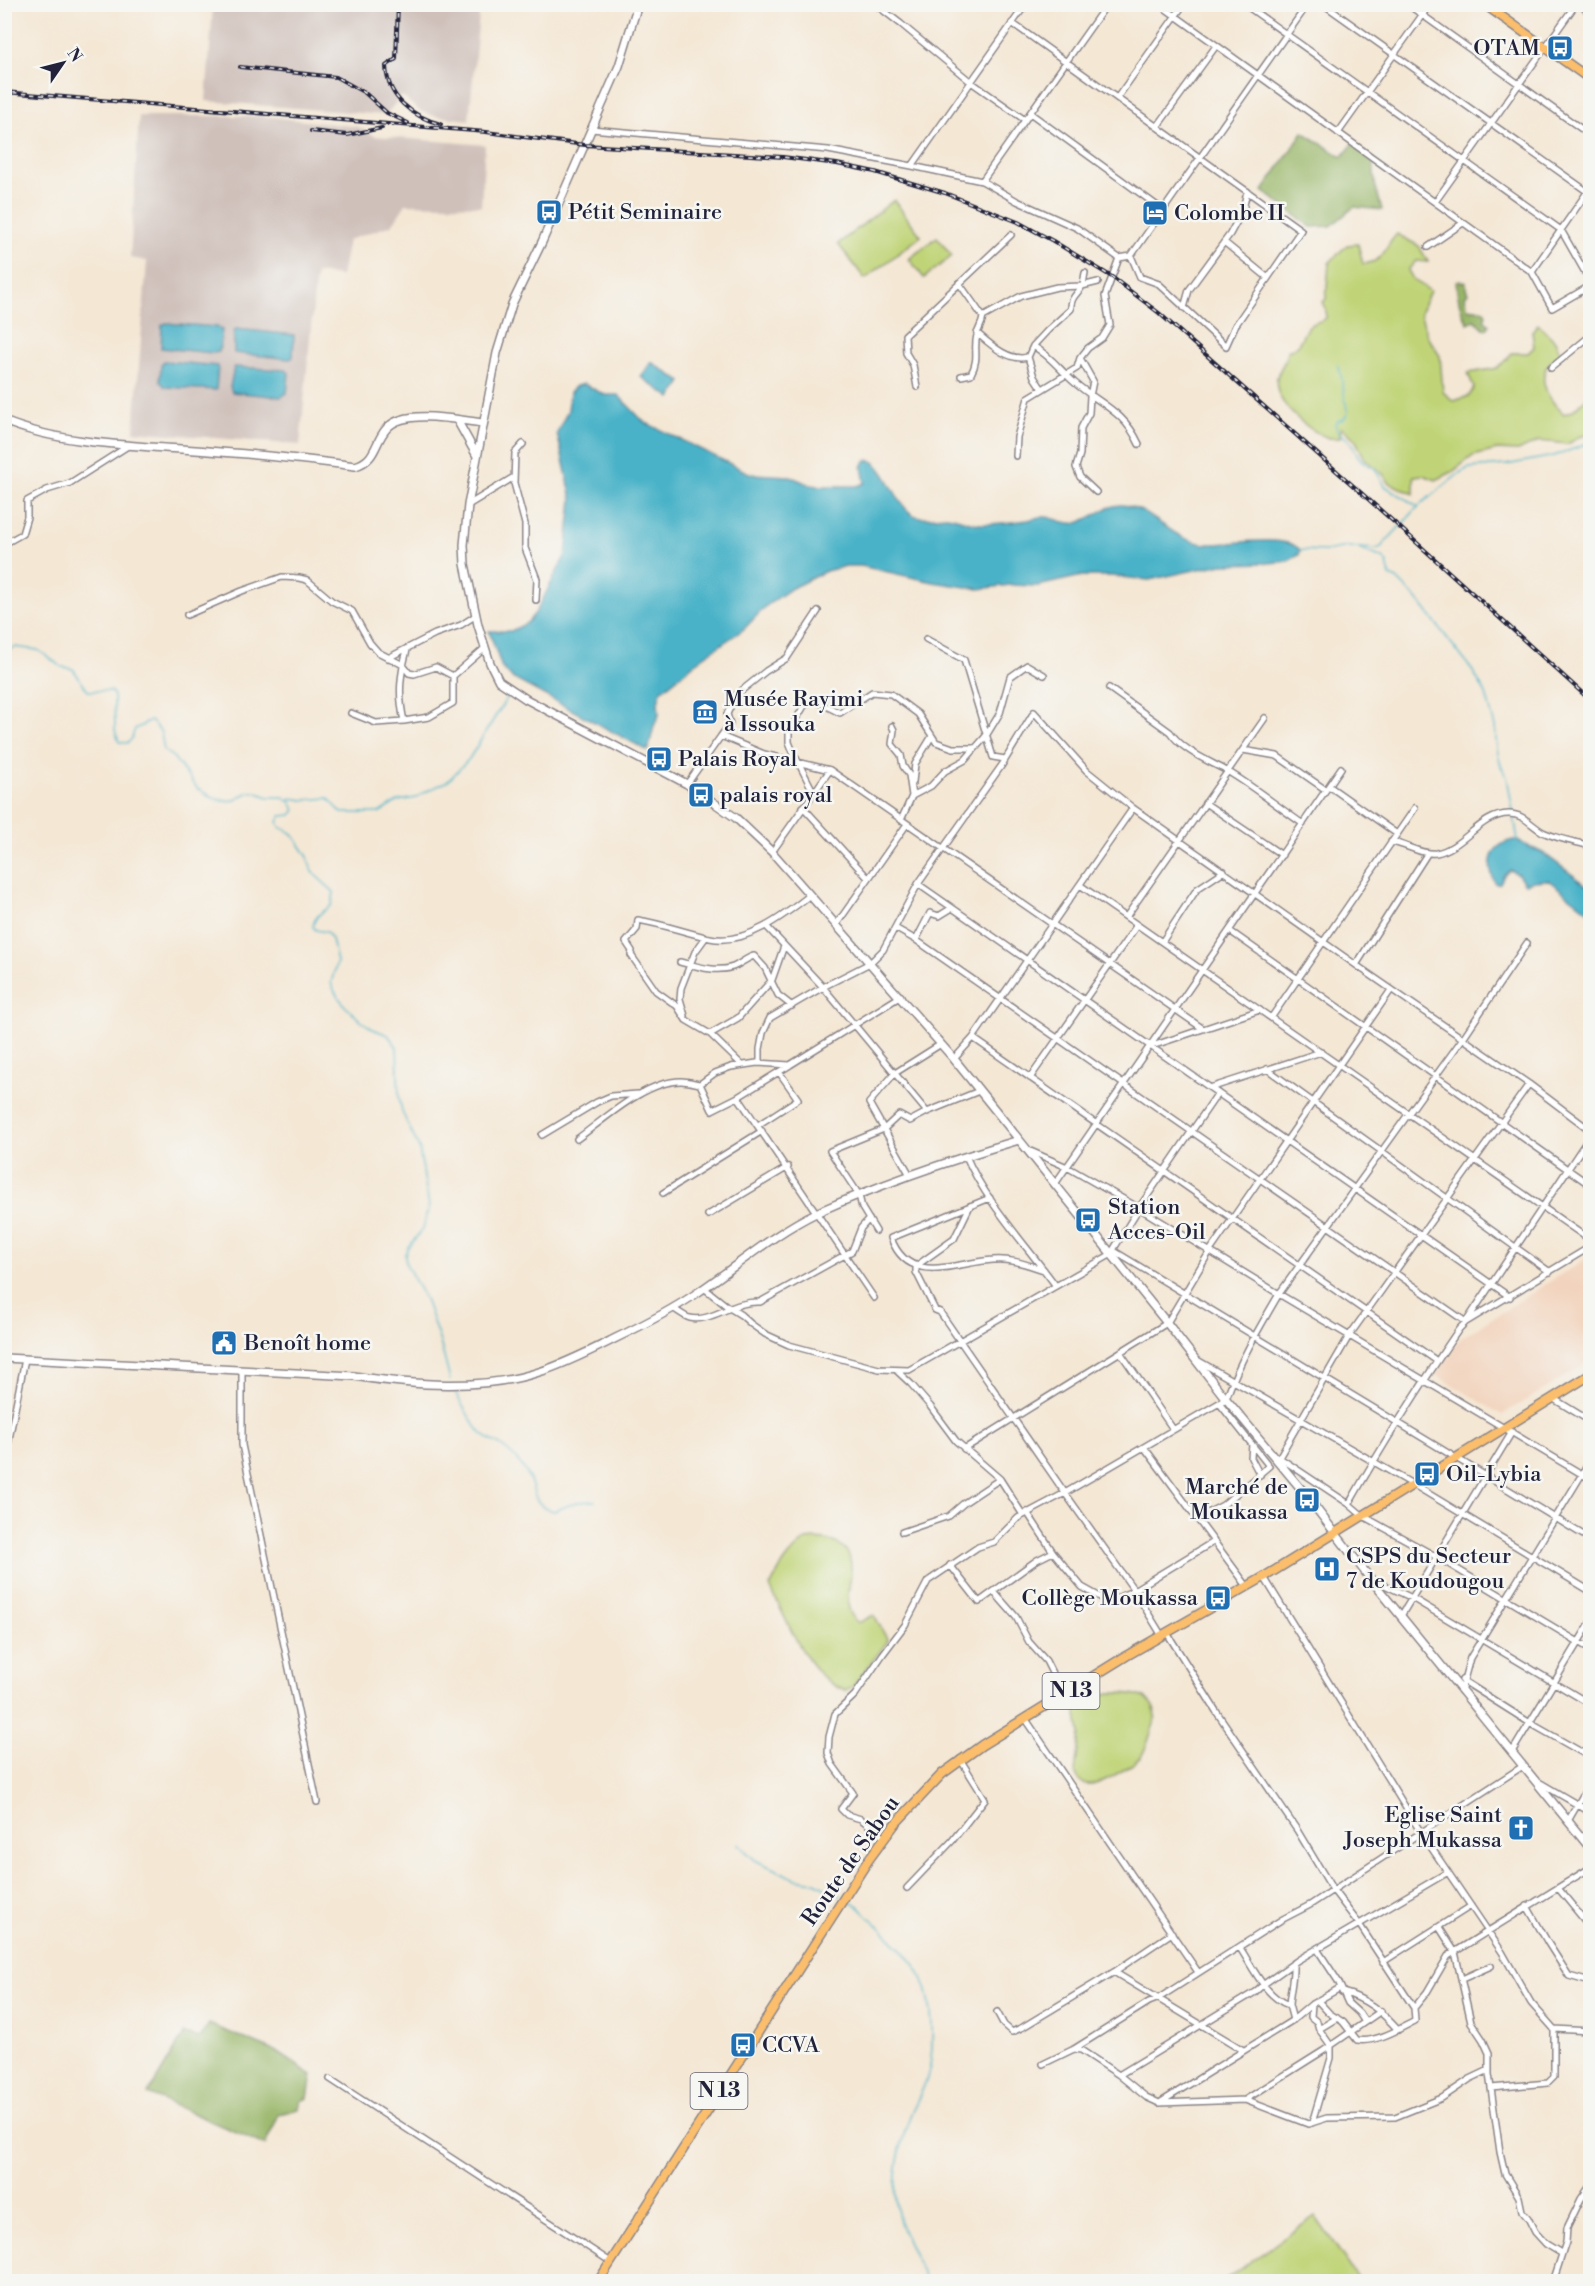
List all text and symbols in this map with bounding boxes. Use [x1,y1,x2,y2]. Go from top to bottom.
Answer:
north arrow [33,33,93,93]
bus stop icon: OTAM [1545,33,1575,63]
place label: OTAM [1473,35,1541,62]
text: N [63,44,86,66]
bus stop icon: Pétit Seminaire [534,197,564,227]
hotel icon: Colombe II [1140,198,1170,228]
place label: Pétit Seminaire [568,199,722,226]
place label: Colombe II [1174,200,1285,227]
place label: Musée Rayimi à Issouka [724,686,864,738]
museum icon: Musée Rayimi à Issouka [690,697,720,727]
bus stop icon: Palais Royal [644,744,674,774]
place label: Palais Royal [678,746,798,773]
bus stop icon: palais royal [686,780,716,810]
place label: palais royal [720,782,833,809]
place label: Station Acces-Oil [1107,1194,1206,1246]
bus stop icon: Station Acces-Oil [1073,1205,1103,1235]
public building icon: Benoît home [209,1328,239,1358]
place label: Benoît home [243,1330,371,1357]
bus stop icon: Oil-Lybia [1412,1459,1442,1489]
place label: Oil-Lybia [1446,1461,1542,1488]
place label: Marché de Moukassa [1185,1474,1289,1526]
bus stop icon: Marché de Moukassa [1292,1485,1322,1515]
place label: CSPS du Secteur 7 de Koudougou [1346,1543,1511,1595]
hospital icon: CSPS du Secteur 7 de Koudougou [1312,1554,1342,1584]
bus stop icon: Collège Moukassa [1203,1583,1233,1613]
place label: Collège Moukassa [1022,1585,1199,1612]
road number: N 13 [1042,1673,1100,1709]
street label: Route de Sabou [796,1790,906,1931]
place label: Eglise Saint Joseph Mukassa [1342,1802,1503,1854]
church icon: Eglise Saint Joseph Mukassa [1506,1813,1536,1843]
bus stop icon: CCVA [728,2030,758,2060]
place label: CCVA [762,2032,821,2059]
road number: N 13 [690,2073,748,2109]

